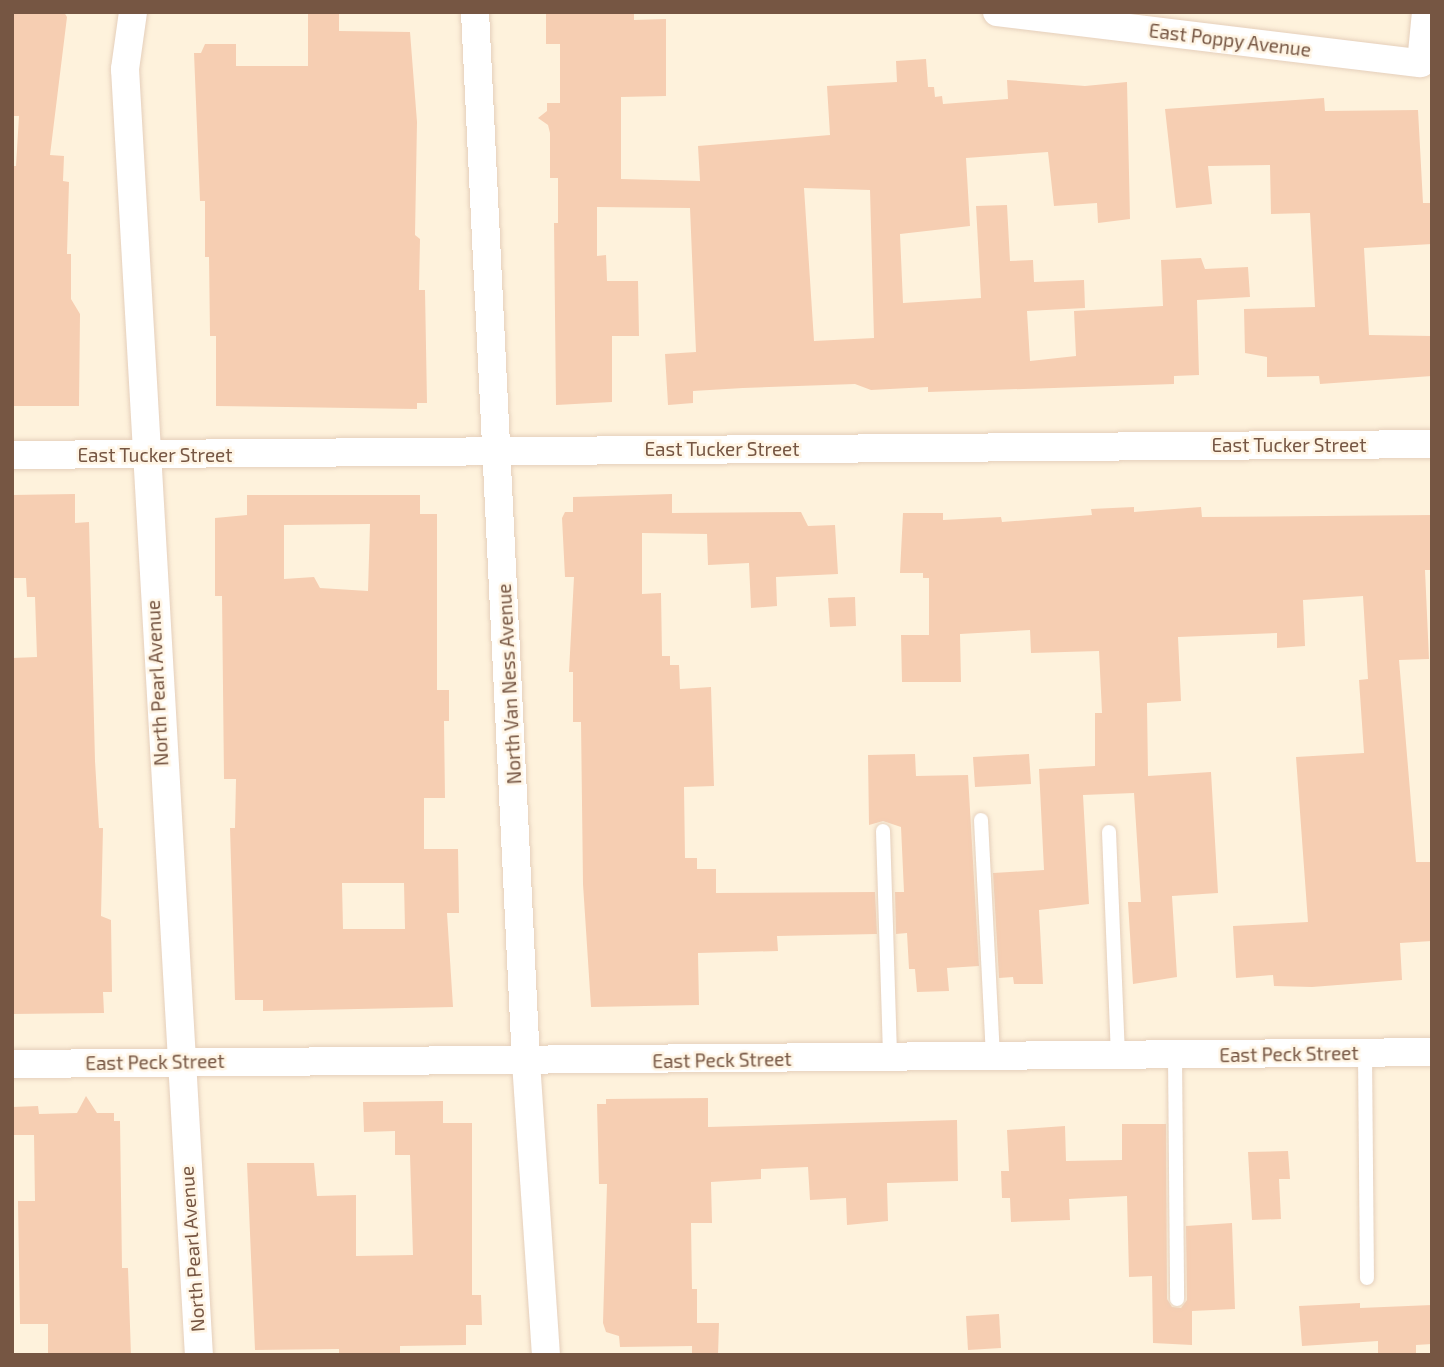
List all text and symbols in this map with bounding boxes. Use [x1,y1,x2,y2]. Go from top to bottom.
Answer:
street label: East Poppy Avenue [1147,19,1313,61]
street label: East Tucker Street [1211,434,1367,456]
street label: East Tucker Street [644,438,800,460]
street label: East Tucker Street [77,444,233,466]
street label: North Van Ness Avenue [492,583,526,785]
street label: North Pearl Avenue [141,599,173,767]
street label: East Peck Street [1219,1041,1359,1067]
street label: East Peck Street [652,1047,792,1073]
street label: East Peck Street [85,1049,225,1075]
street label: North Pearl Avenue [175,1165,209,1333]

